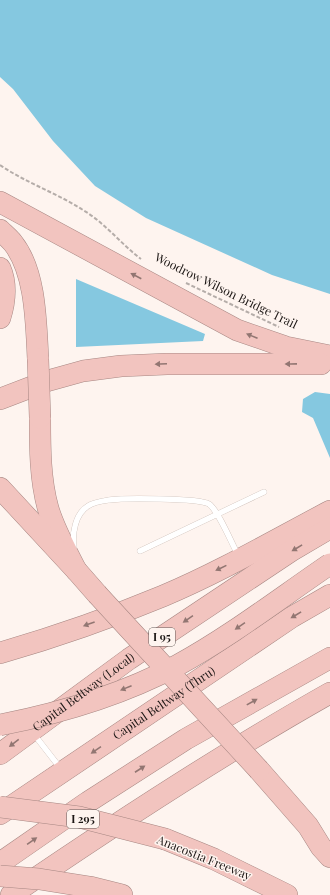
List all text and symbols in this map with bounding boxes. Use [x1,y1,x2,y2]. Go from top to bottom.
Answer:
street label: Woodrow Wilson Bridge Trail [152,248,301,332]
one-way arrow [131,273,142,279]
one-way arrow [245,332,257,338]
one-way arrow [154,361,167,367]
one-way arrow [284,361,297,367]
one-way arrow [291,544,303,551]
one-way arrow [215,565,227,571]
one-way arrow [290,611,302,618]
one-way arrow [183,615,193,623]
one-way arrow [82,622,94,628]
one-way arrow [235,622,245,630]
road number: I 95 [149,628,175,646]
street label: Capital Beltway (Local) [29,649,137,734]
street label: Capital Beltway (Thru) [109,662,218,743]
one-way arrow [120,686,132,692]
one-way arrow [246,699,258,706]
one-way arrow [8,739,19,747]
one-way arrow [91,746,101,754]
one-way arrow [134,765,146,772]
road number: I 295 [67,810,99,828]
street label: Anacostia Freeway [154,831,254,883]
one-way arrow [27,837,37,845]

